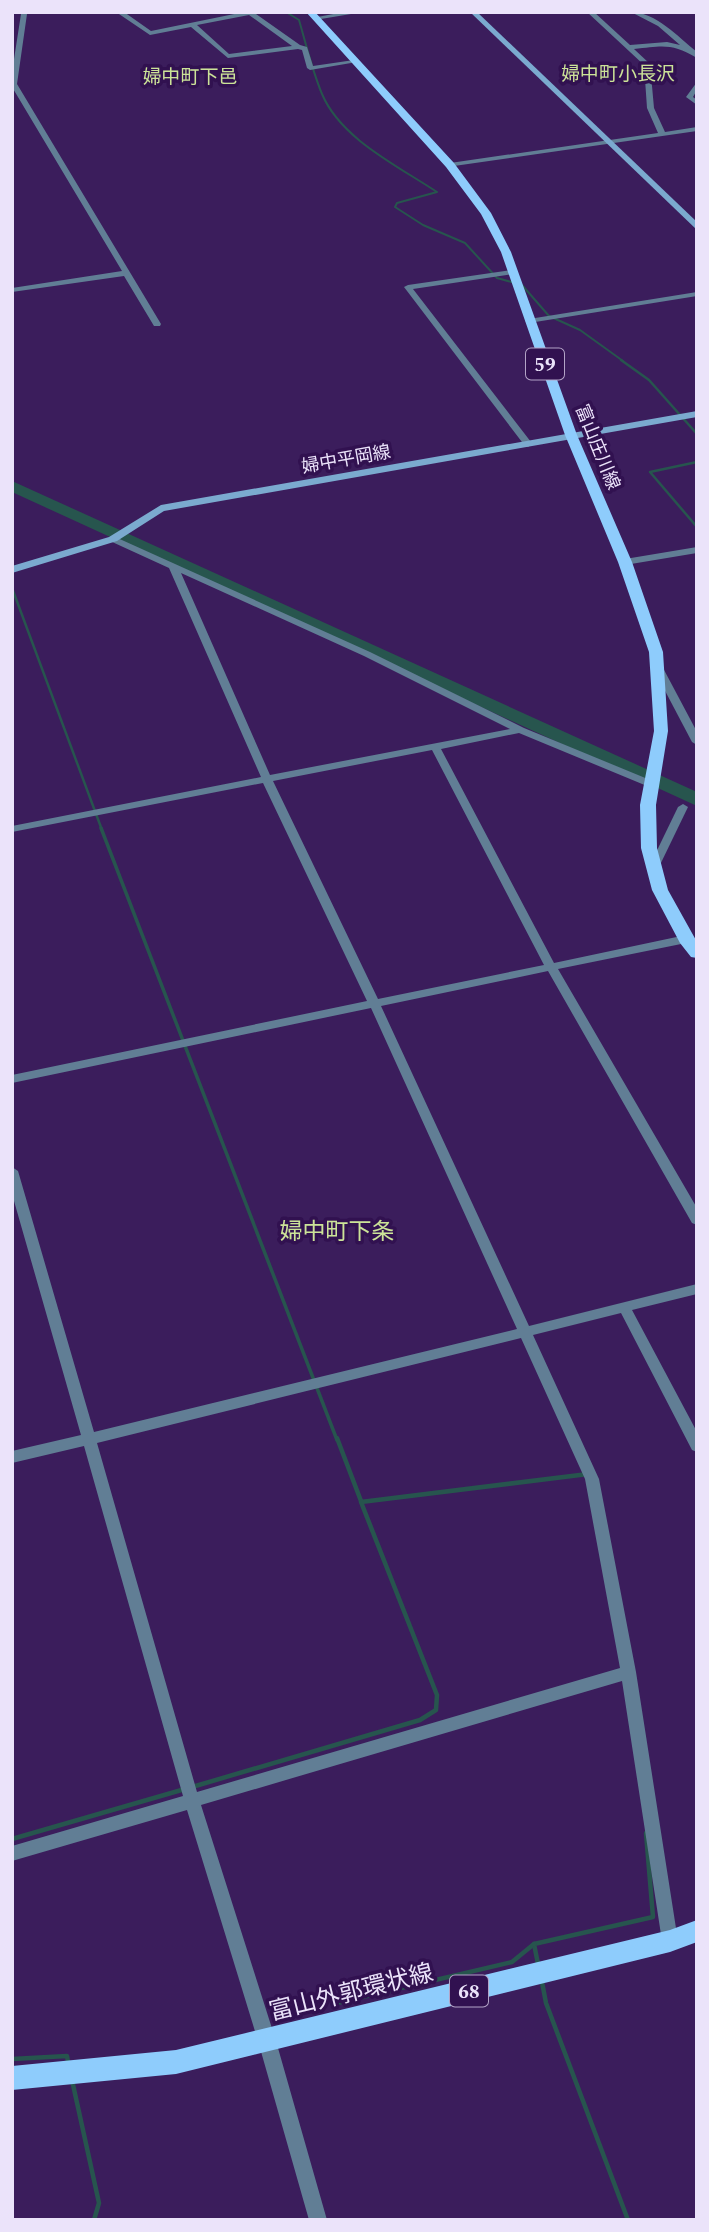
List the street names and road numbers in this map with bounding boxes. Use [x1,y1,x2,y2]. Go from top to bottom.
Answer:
road number: 59 [526,348,564,380]
street label: 富山庄川線 [568,400,627,494]
street label: 婦中平岡線 [299,438,393,481]
street label: 富山外郭環状線 [265,1955,437,2031]
road number: 68 [450,1976,488,2007]

